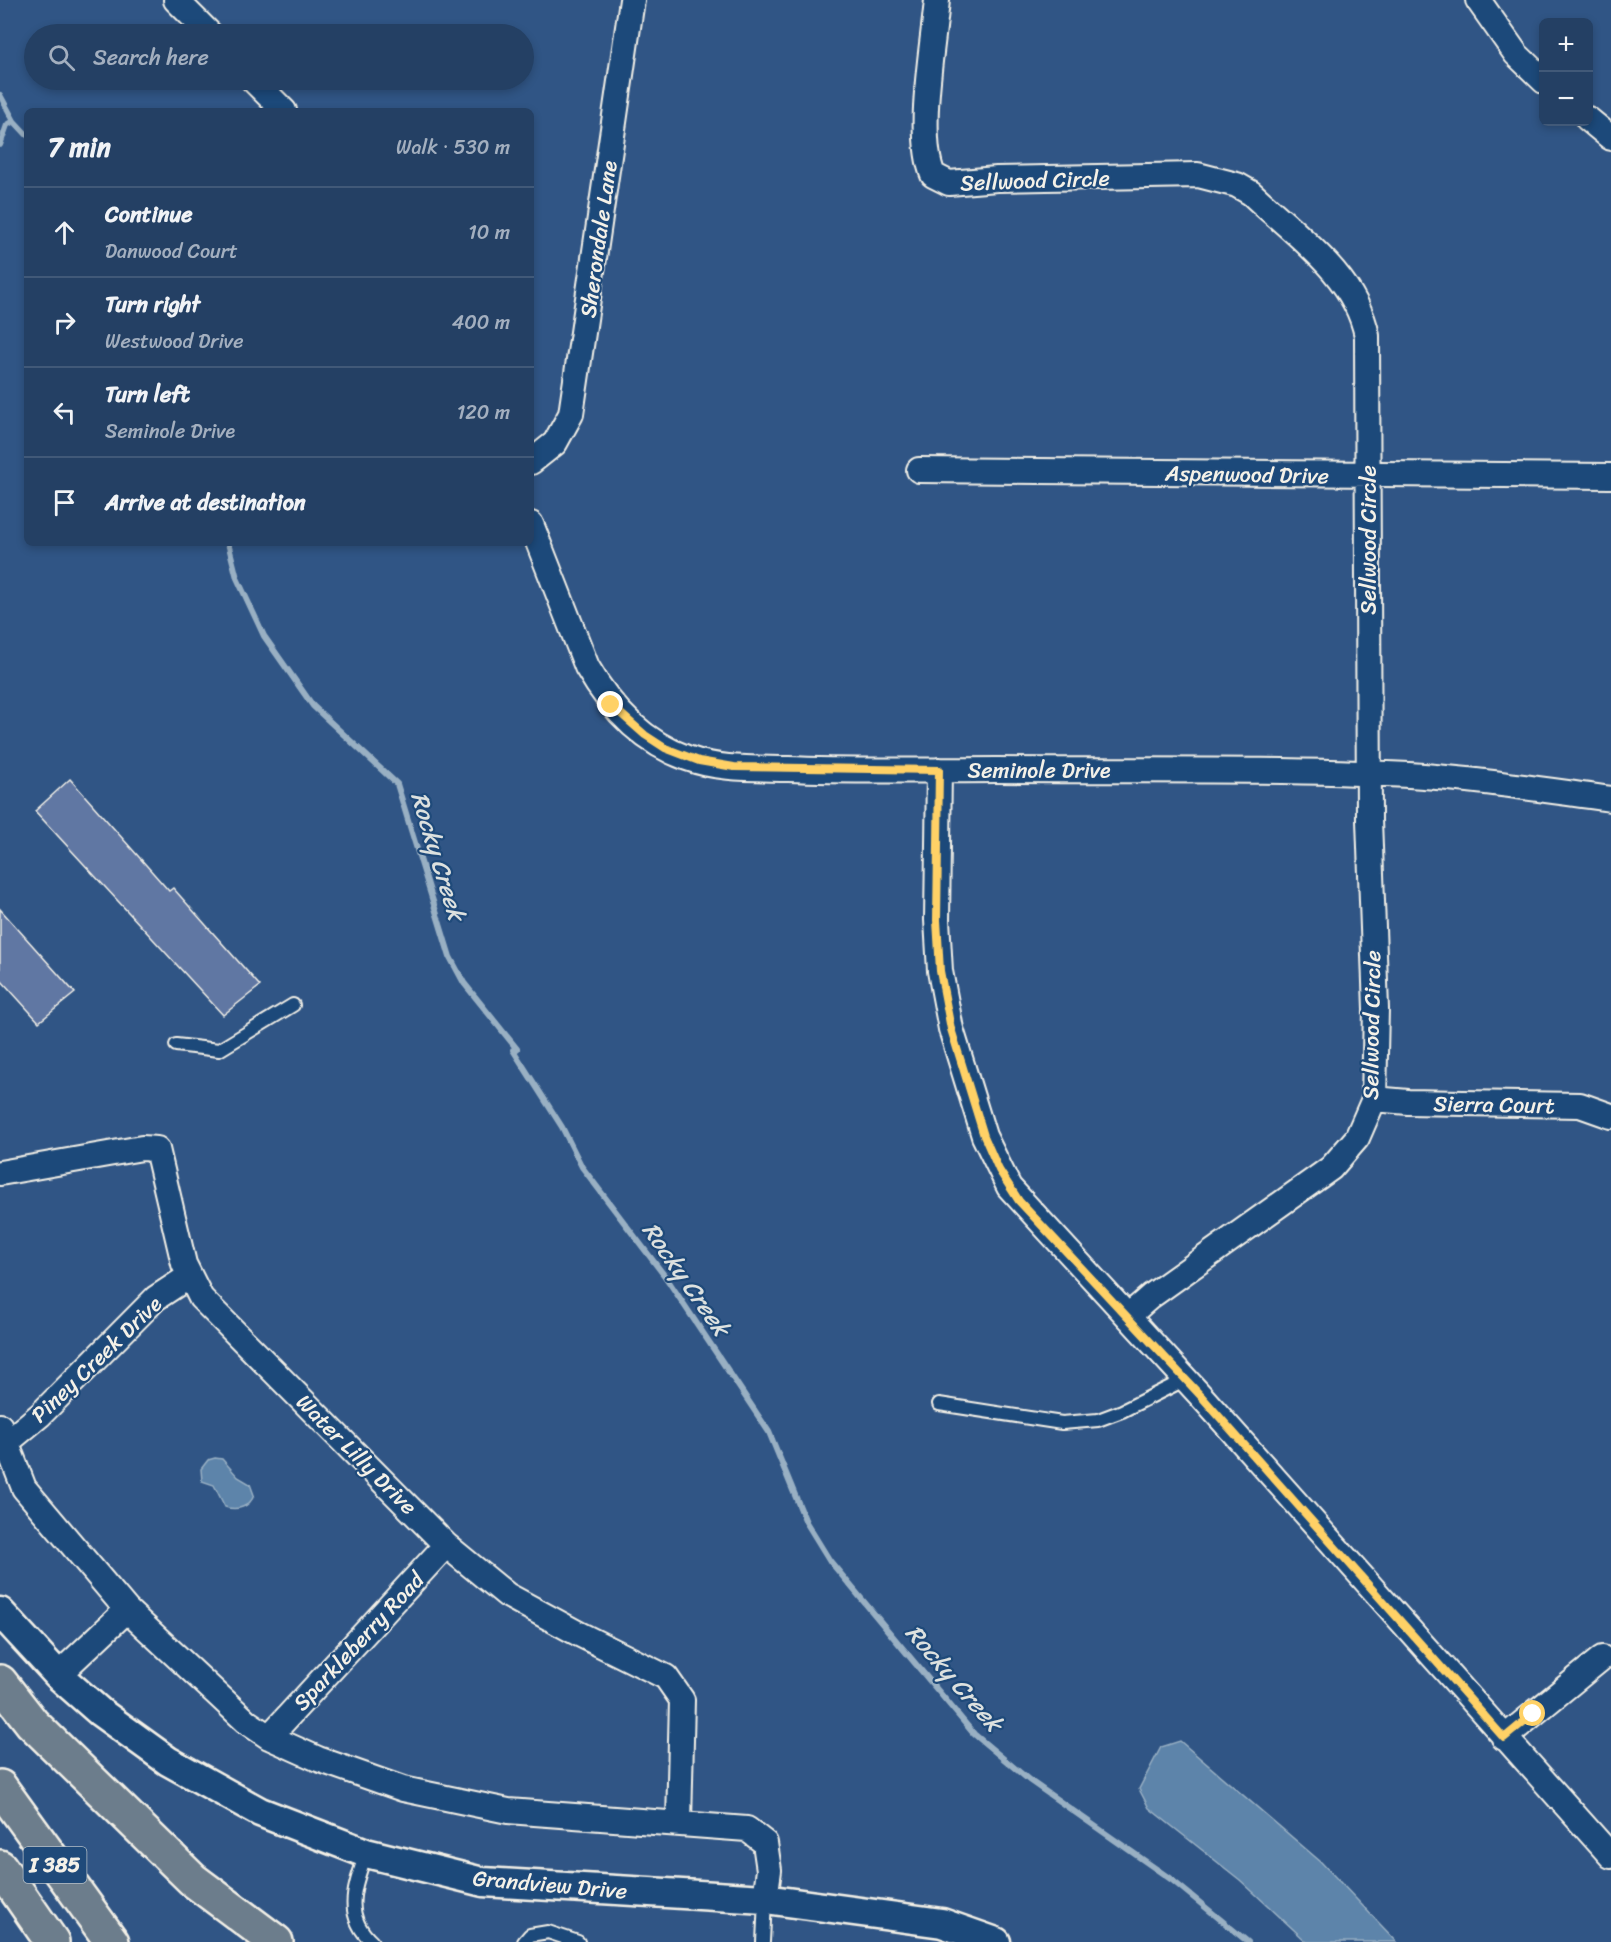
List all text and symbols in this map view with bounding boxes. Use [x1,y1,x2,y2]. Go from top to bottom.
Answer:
map controls [1539,18,1593,126]
button: + [1539,18,1593,72]
search box [24,24,534,90]
text: Search here [93,38,209,77]
icon: search [45,41,78,74]
button: − [1539,72,1593,126]
text: 7 min [48,124,111,170]
text: Walk · 530 m [396,130,510,165]
street label: Sherondale Lane [568,157,629,320]
street label: Sellwood Circle [960,158,1110,203]
text: Continue [105,195,193,234]
text: 10 m [468,215,510,250]
icon: ahead [48,216,81,249]
text: Danwood Court [105,234,238,269]
text: Turn right [105,285,200,324]
text: 400 m [452,305,510,340]
icon: right [48,306,81,339]
text: Westwood Drive [105,324,244,359]
text: Turn left [105,375,190,414]
text: 120 m [457,395,510,430]
icon: left [48,396,81,429]
text: Seminole Drive [105,414,235,449]
street label: Aspenwood Drive [1164,454,1329,495]
street label: Sellwood Circle [1349,465,1388,615]
text: Arrive at destination [105,483,306,522]
icon: arrive [48,486,81,519]
route end [597,691,623,717]
street label: Seminole Drive [967,751,1111,790]
water label: Rocky Creek [399,787,478,928]
street label: Sellwood Circle [1351,950,1392,1100]
street label: Sierra Court [1433,1084,1555,1125]
water label: Rocky Creek [631,1213,743,1348]
street label: Piney Creek Drive [21,1286,172,1433]
street label: Water Lilly Drive [287,1384,427,1524]
street label: Sparkleberry Road [283,1561,435,1720]
water label: Rocky Creek [895,1614,1015,1744]
route start [1519,1700,1545,1726]
road number: I 385 [23,1847,86,1883]
street label: Grandview Drive [471,1858,629,1911]

